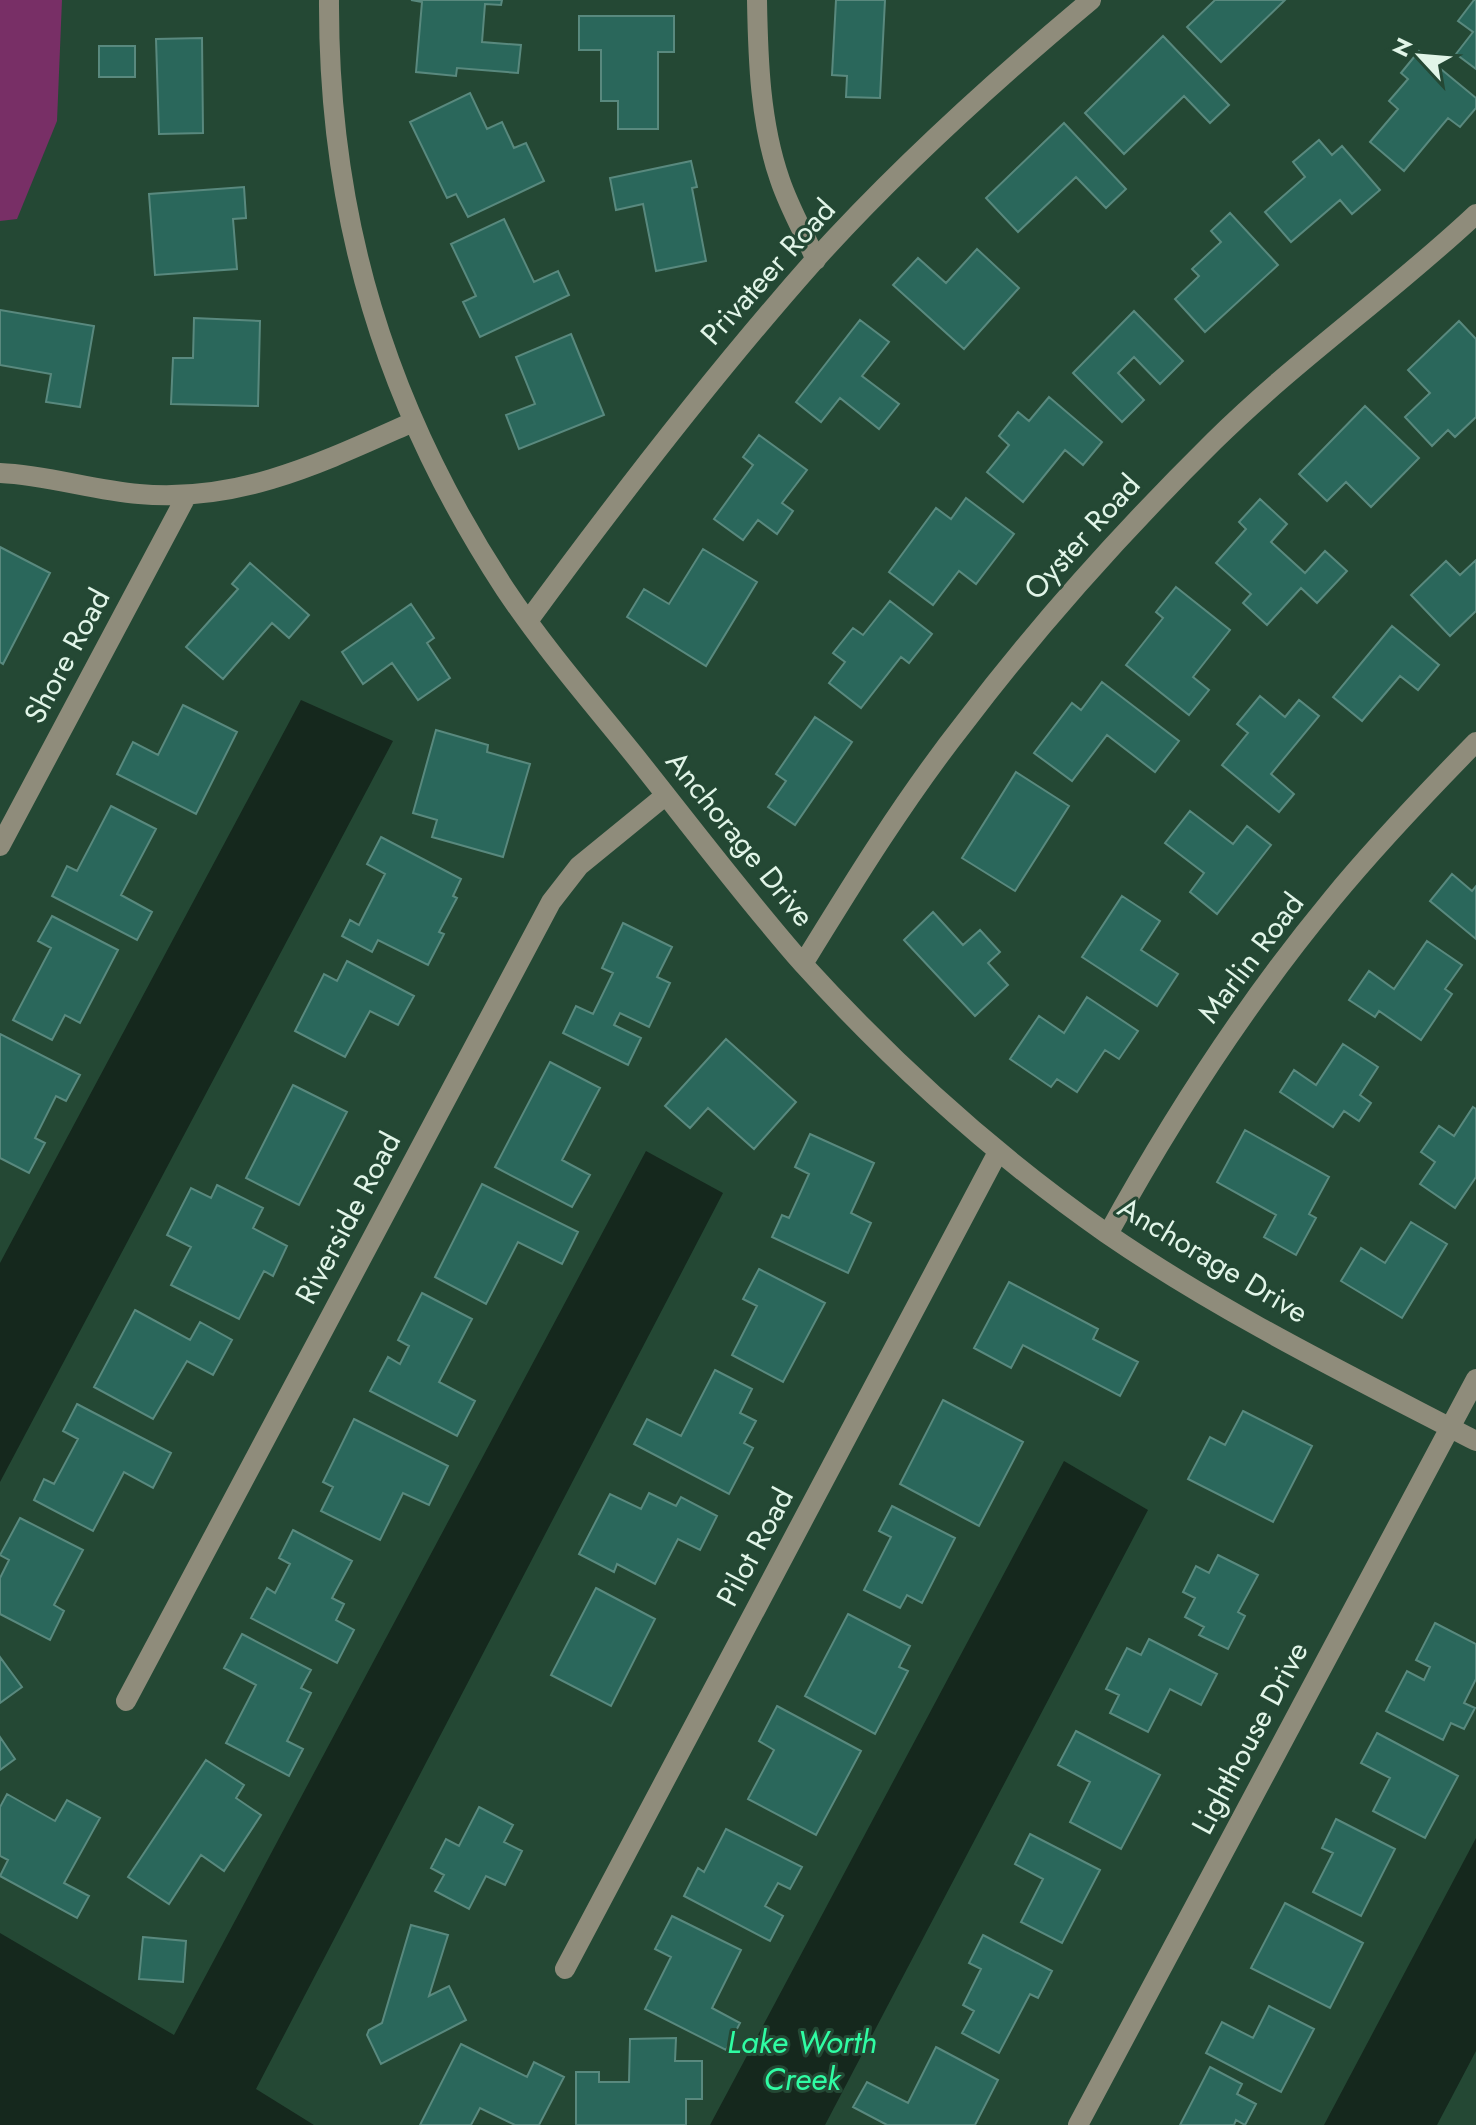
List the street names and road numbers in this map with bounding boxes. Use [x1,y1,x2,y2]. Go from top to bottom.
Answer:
street label: Privateer Road [690,189,845,354]
street label: Oyster Road [1013,464,1150,609]
street label: Shore Road [13,581,120,731]
street label: Anchorage Drive [656,742,825,936]
street label: Marlin Road [1187,884,1314,1032]
street label: Riverside Road [284,1124,411,1311]
street label: Anchorage Drive [1110,1186,1316,1333]
street label: Pilot Road [705,1480,804,1614]
street label: Lighthouse Drive [1181,1634,1318,1842]

